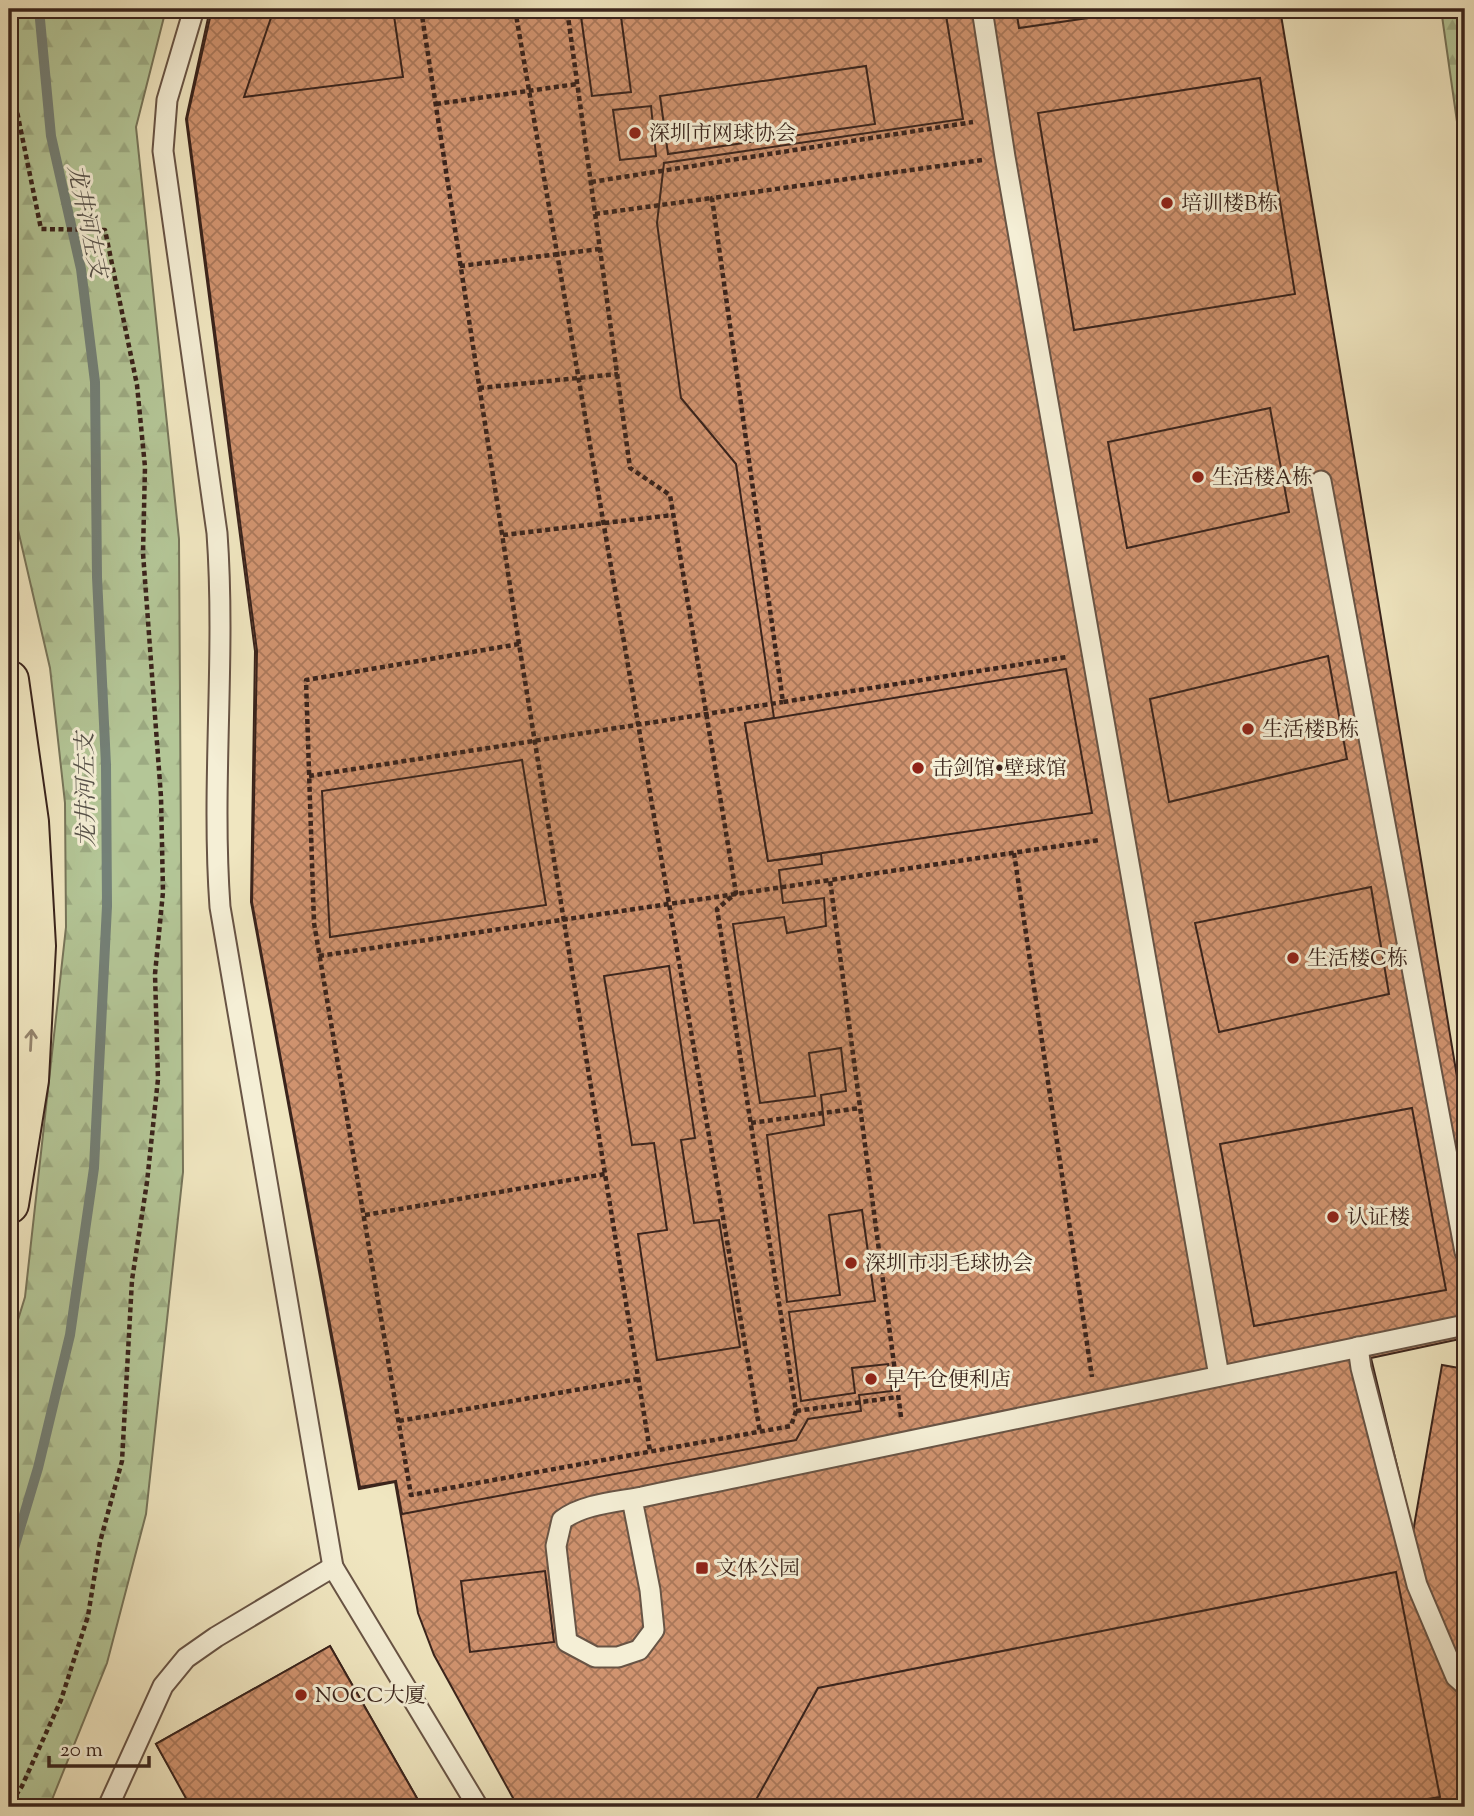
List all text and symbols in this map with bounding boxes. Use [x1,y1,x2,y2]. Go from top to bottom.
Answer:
place label: 深圳市网球协会 [649,120,796,150]
marker: 深圳市网球协会 [627,125,643,141]
water label: 龙井河左支 [57,162,114,284]
place label: 培训楼B栋 [1181,190,1278,220]
marker: 培训楼B栋 [1159,195,1175,211]
place label: 生活楼A栋 [1212,464,1313,494]
marker: 生活楼A栋 [1190,469,1206,485]
place label: 生活楼B栋 [1262,716,1359,746]
marker: 生活楼B栋 [1240,721,1256,737]
water label: 龙井河左支 [70,729,105,848]
place label: 击剑馆•壁球馆 [932,755,1067,785]
marker: 击剑馆•壁球馆 [910,760,926,776]
place label: 生活楼C栋 [1307,945,1408,975]
marker: 生活楼C栋 [1285,950,1301,966]
one-way arrow [24,1029,37,1052]
place label: 认证楼 [1347,1204,1410,1234]
marker: 认证楼 [1325,1209,1341,1225]
place label: 深圳市羽毛球协会 [865,1250,1033,1280]
marker: 深圳市羽毛球协会 [843,1255,859,1271]
place label: 早午仓便利店 [885,1366,1011,1396]
marker: 早午仓便利店 [863,1371,879,1387]
place label: 文体公园 [716,1555,800,1585]
marker: 文体公园 [694,1560,710,1576]
place label: NOCC大厦 [315,1682,426,1712]
marker: NOCC大厦 [293,1687,309,1703]
scale bar [49,1725,149,1769]
text: 20 m [60,1736,103,1766]

